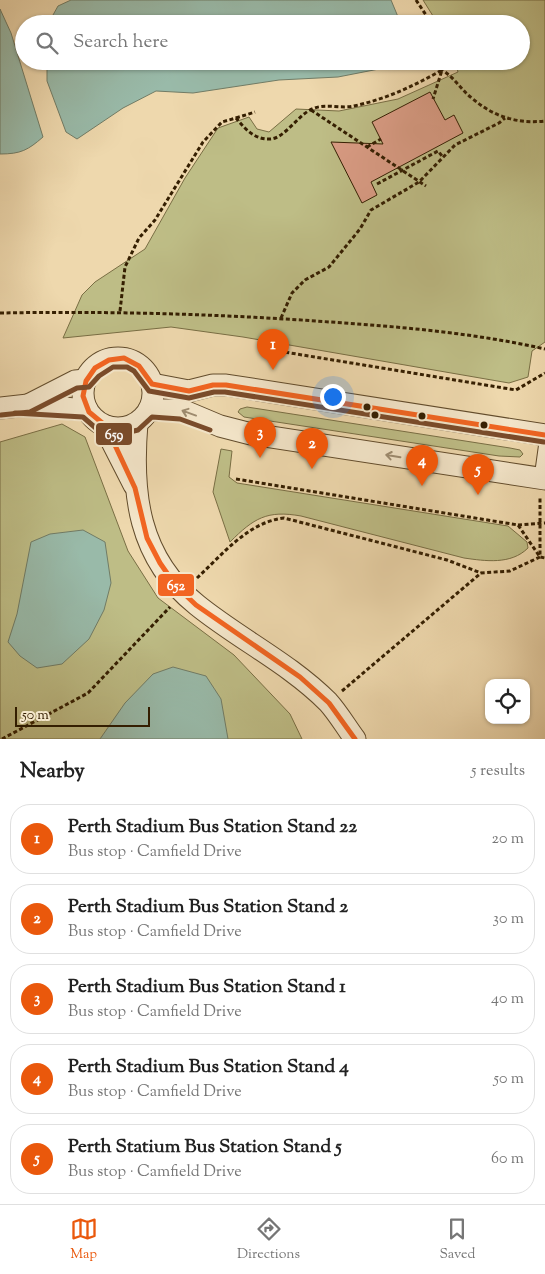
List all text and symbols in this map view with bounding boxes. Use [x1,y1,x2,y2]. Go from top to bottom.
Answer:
search box [15,15,530,70]
icon: search [33,29,61,57]
text: Search here [73,29,168,56]
pin: 1 [257,329,289,370]
your location [320,384,346,410]
unlabelled marker [362,402,372,412]
one-way arrow [182,408,197,417]
unlabelled marker [370,410,380,420]
unlabelled marker [417,411,427,421]
pin: 3 [244,417,276,458]
unlabelled marker [479,420,489,430]
line badge: 659 [95,422,133,446]
text: 659 [105,426,123,446]
pin: 2 [296,428,328,469]
pin: 4 [406,445,438,486]
one-way arrow [385,450,401,460]
pin: 5 [462,454,494,495]
line badge: 652 [157,573,195,597]
text: 652 [167,577,186,597]
map controls [485,679,530,724]
button: locate [485,679,530,724]
scale bar [15,704,150,727]
text: 50 m [22,706,49,726]
text: Nearby [20,757,85,787]
text: 5 results [471,760,525,783]
text: Perth Stadium Bus Station Stand 22 [68,814,357,841]
text: 1 [34,828,40,851]
text: 20 m [491,828,524,851]
text: Bus stop · Camfield Drive [68,841,242,864]
text: Perth Stadium Bus Station Stand 2 [68,894,348,921]
text: 2 [33,908,41,931]
text: 30 m [493,908,524,931]
text: Bus stop · Camfield Drive [68,921,242,944]
text: Perth Stadium Bus Station Stand 1 [68,974,346,1001]
text: 3 [34,988,40,1011]
text: 40 m [491,988,524,1011]
text: Bus stop · Camfield Drive [68,1001,242,1024]
text: Perth Stadium Bus Station Stand 4 [68,1054,349,1081]
text: 4 [33,1068,41,1091]
text: 50 m [493,1068,524,1091]
text: Bus stop · Camfield Drive [68,1081,242,1104]
text: Perth Statium Bus Station Stand 5 [68,1134,342,1161]
text: 5 [34,1148,40,1171]
text: 60 m [491,1148,524,1171]
text: Bus stop · Camfield Drive [68,1161,242,1184]
tab: Map [70,1215,98,1265]
tab: Directions [237,1215,300,1265]
tab: Saved [439,1215,475,1265]

